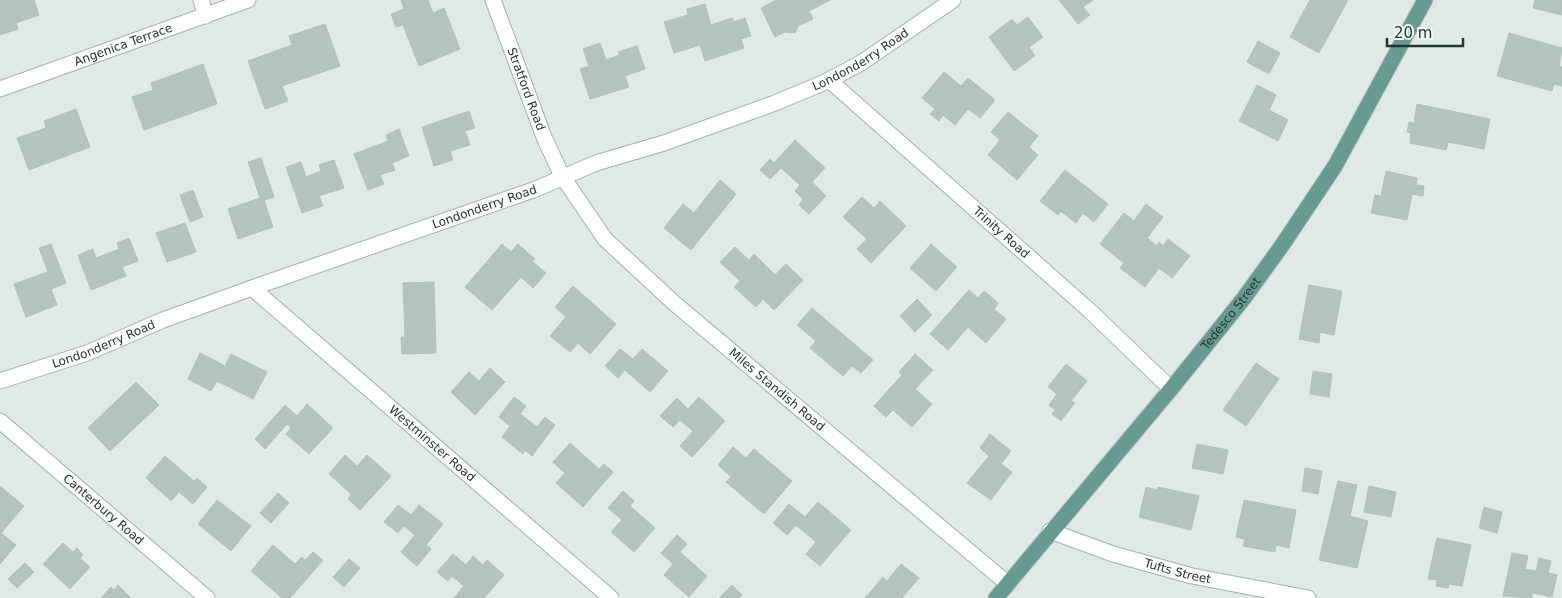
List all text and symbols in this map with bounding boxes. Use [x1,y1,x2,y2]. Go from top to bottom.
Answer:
scale bar [1387,15,1463,47]
street label: Angenica Terrace [72,21,174,69]
text: 20 m [1394,24,1432,42]
street label: Londonderry Road [810,26,911,94]
street label: Stratford Road [504,46,548,132]
street label: Londonderry Road [430,182,539,232]
street label: Trinity Road [969,203,1032,261]
street label: Tedesco Street [1198,274,1264,353]
street label: Londonderry Road [50,317,157,371]
street label: Miles Standish Road [726,345,828,434]
street label: Westminster Road [386,402,478,485]
street label: Canterbury Road [60,471,147,548]
street label: Tufts Street [1142,556,1212,587]

